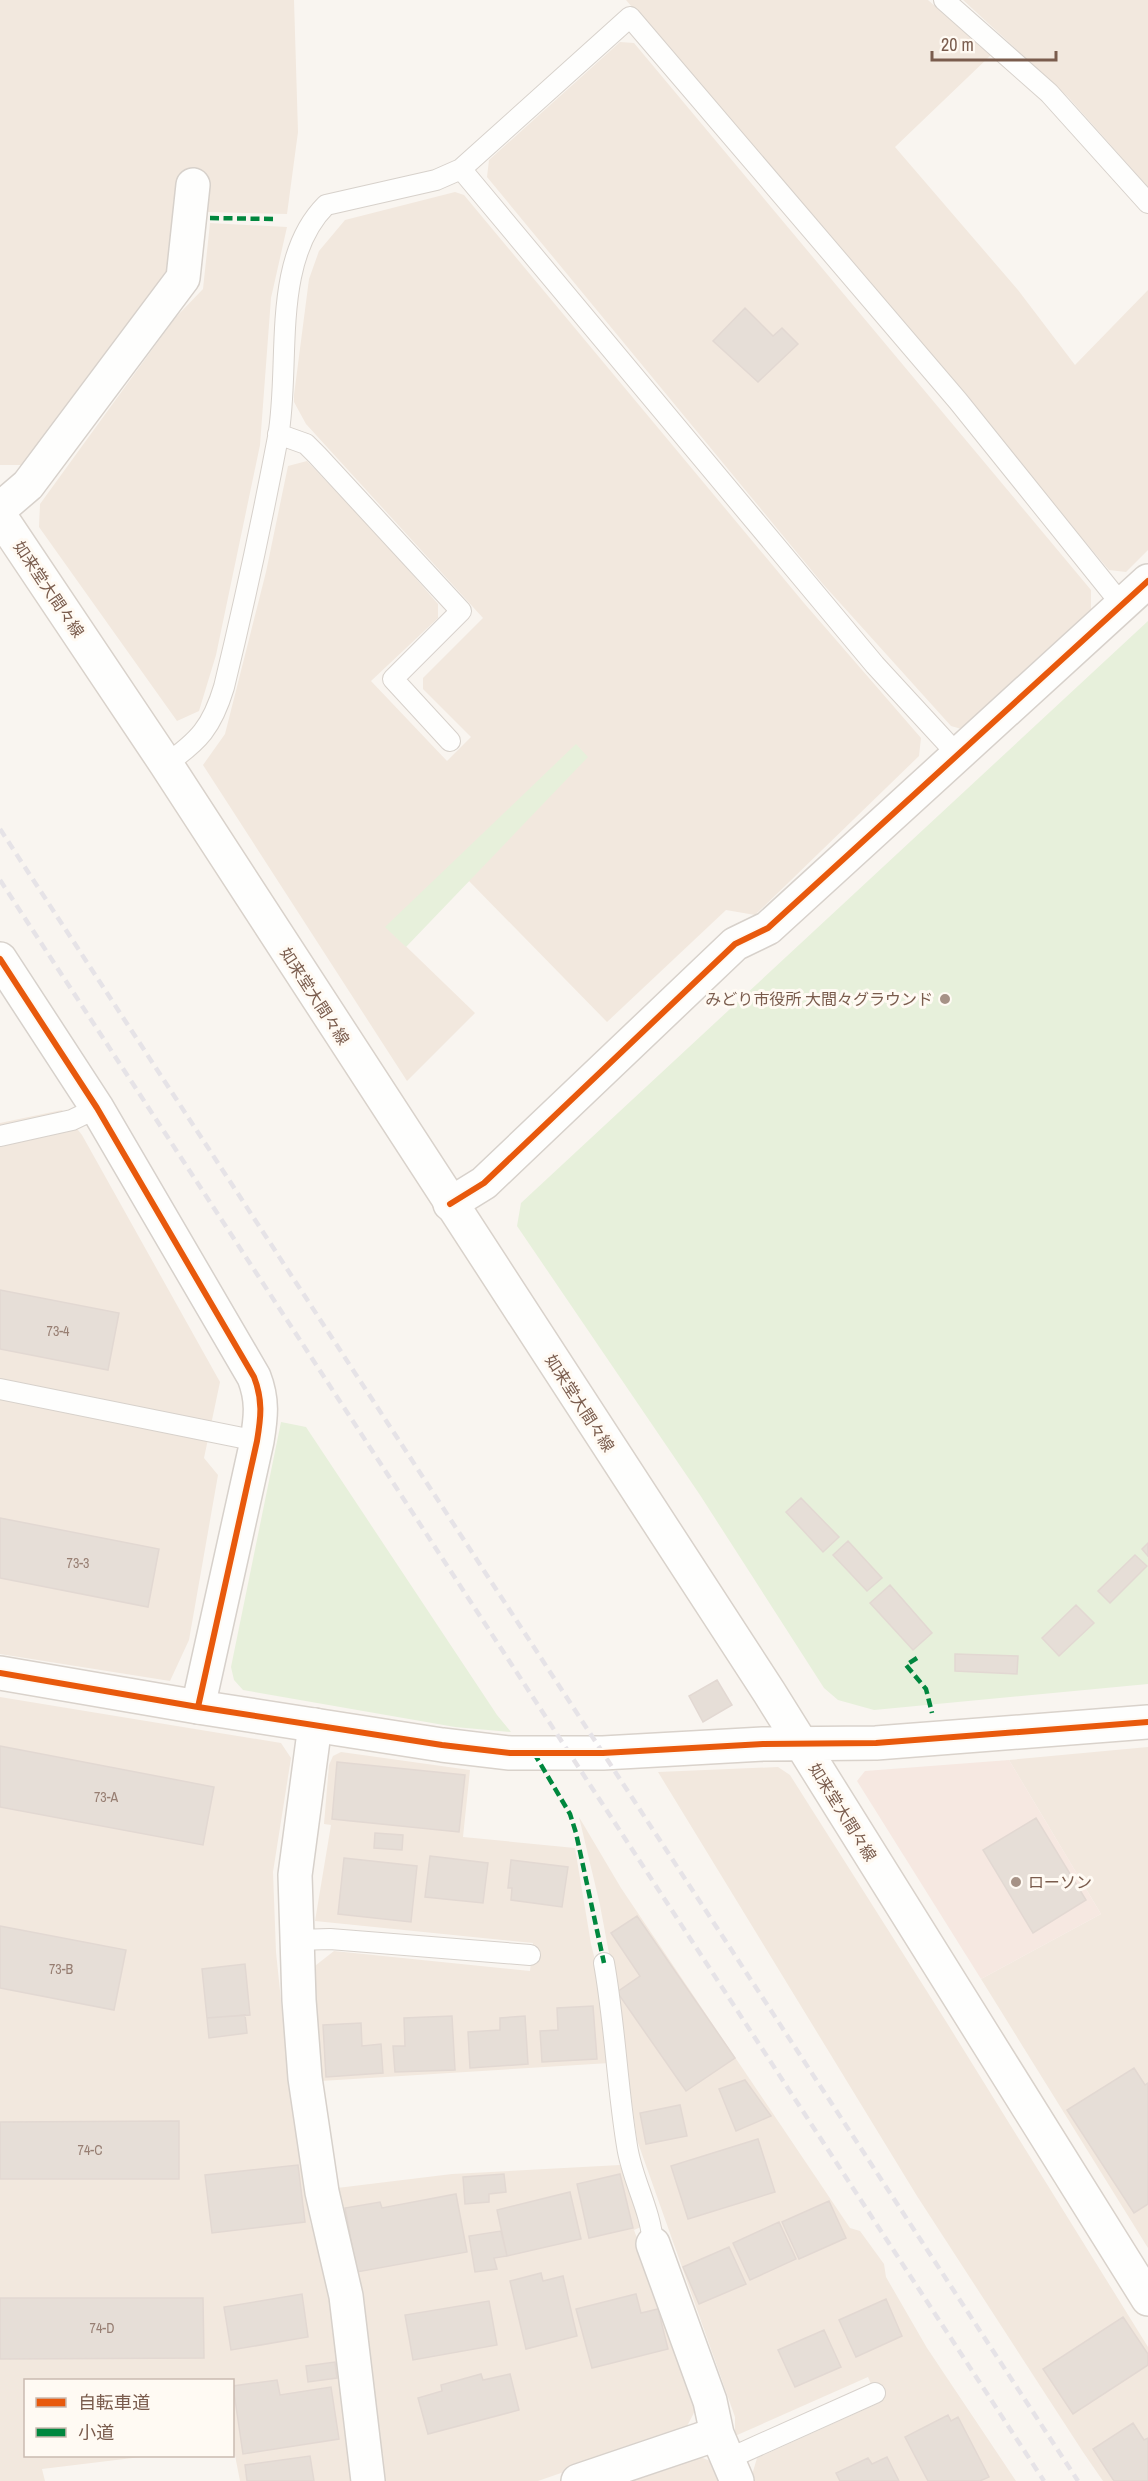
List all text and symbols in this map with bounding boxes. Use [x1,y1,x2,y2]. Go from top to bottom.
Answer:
scale bar [932,24,1056,62]
text: 20 m [941,32,974,57]
street label: 如来堂大間々線 [9,536,89,642]
street label: 如来堂大間々線 [275,943,355,1049]
place label: みどり市役所 大間々グラウンド [705,988,933,1010]
marker: みどり市役所 大間々グラウンド [938,992,952,1006]
house number: 73-4 [47,1322,70,1340]
street label: 如来堂大間々線 [540,1350,620,1456]
house number: 73-3 [67,1554,89,1572]
street label: 如来堂大間々線 [804,1759,882,1865]
house number: 73-A [94,1788,118,1806]
place label: ローソン [1028,1871,1092,1893]
marker: ローソン [1009,1875,1023,1889]
house number: 73-B [49,1960,73,1978]
house number: 74-C [78,2141,102,2159]
house number: 74-D [90,2319,114,2337]
legend [24,2379,234,2457]
text: 自転車道 [78,2390,150,2415]
text: 小道 [78,2420,114,2445]

